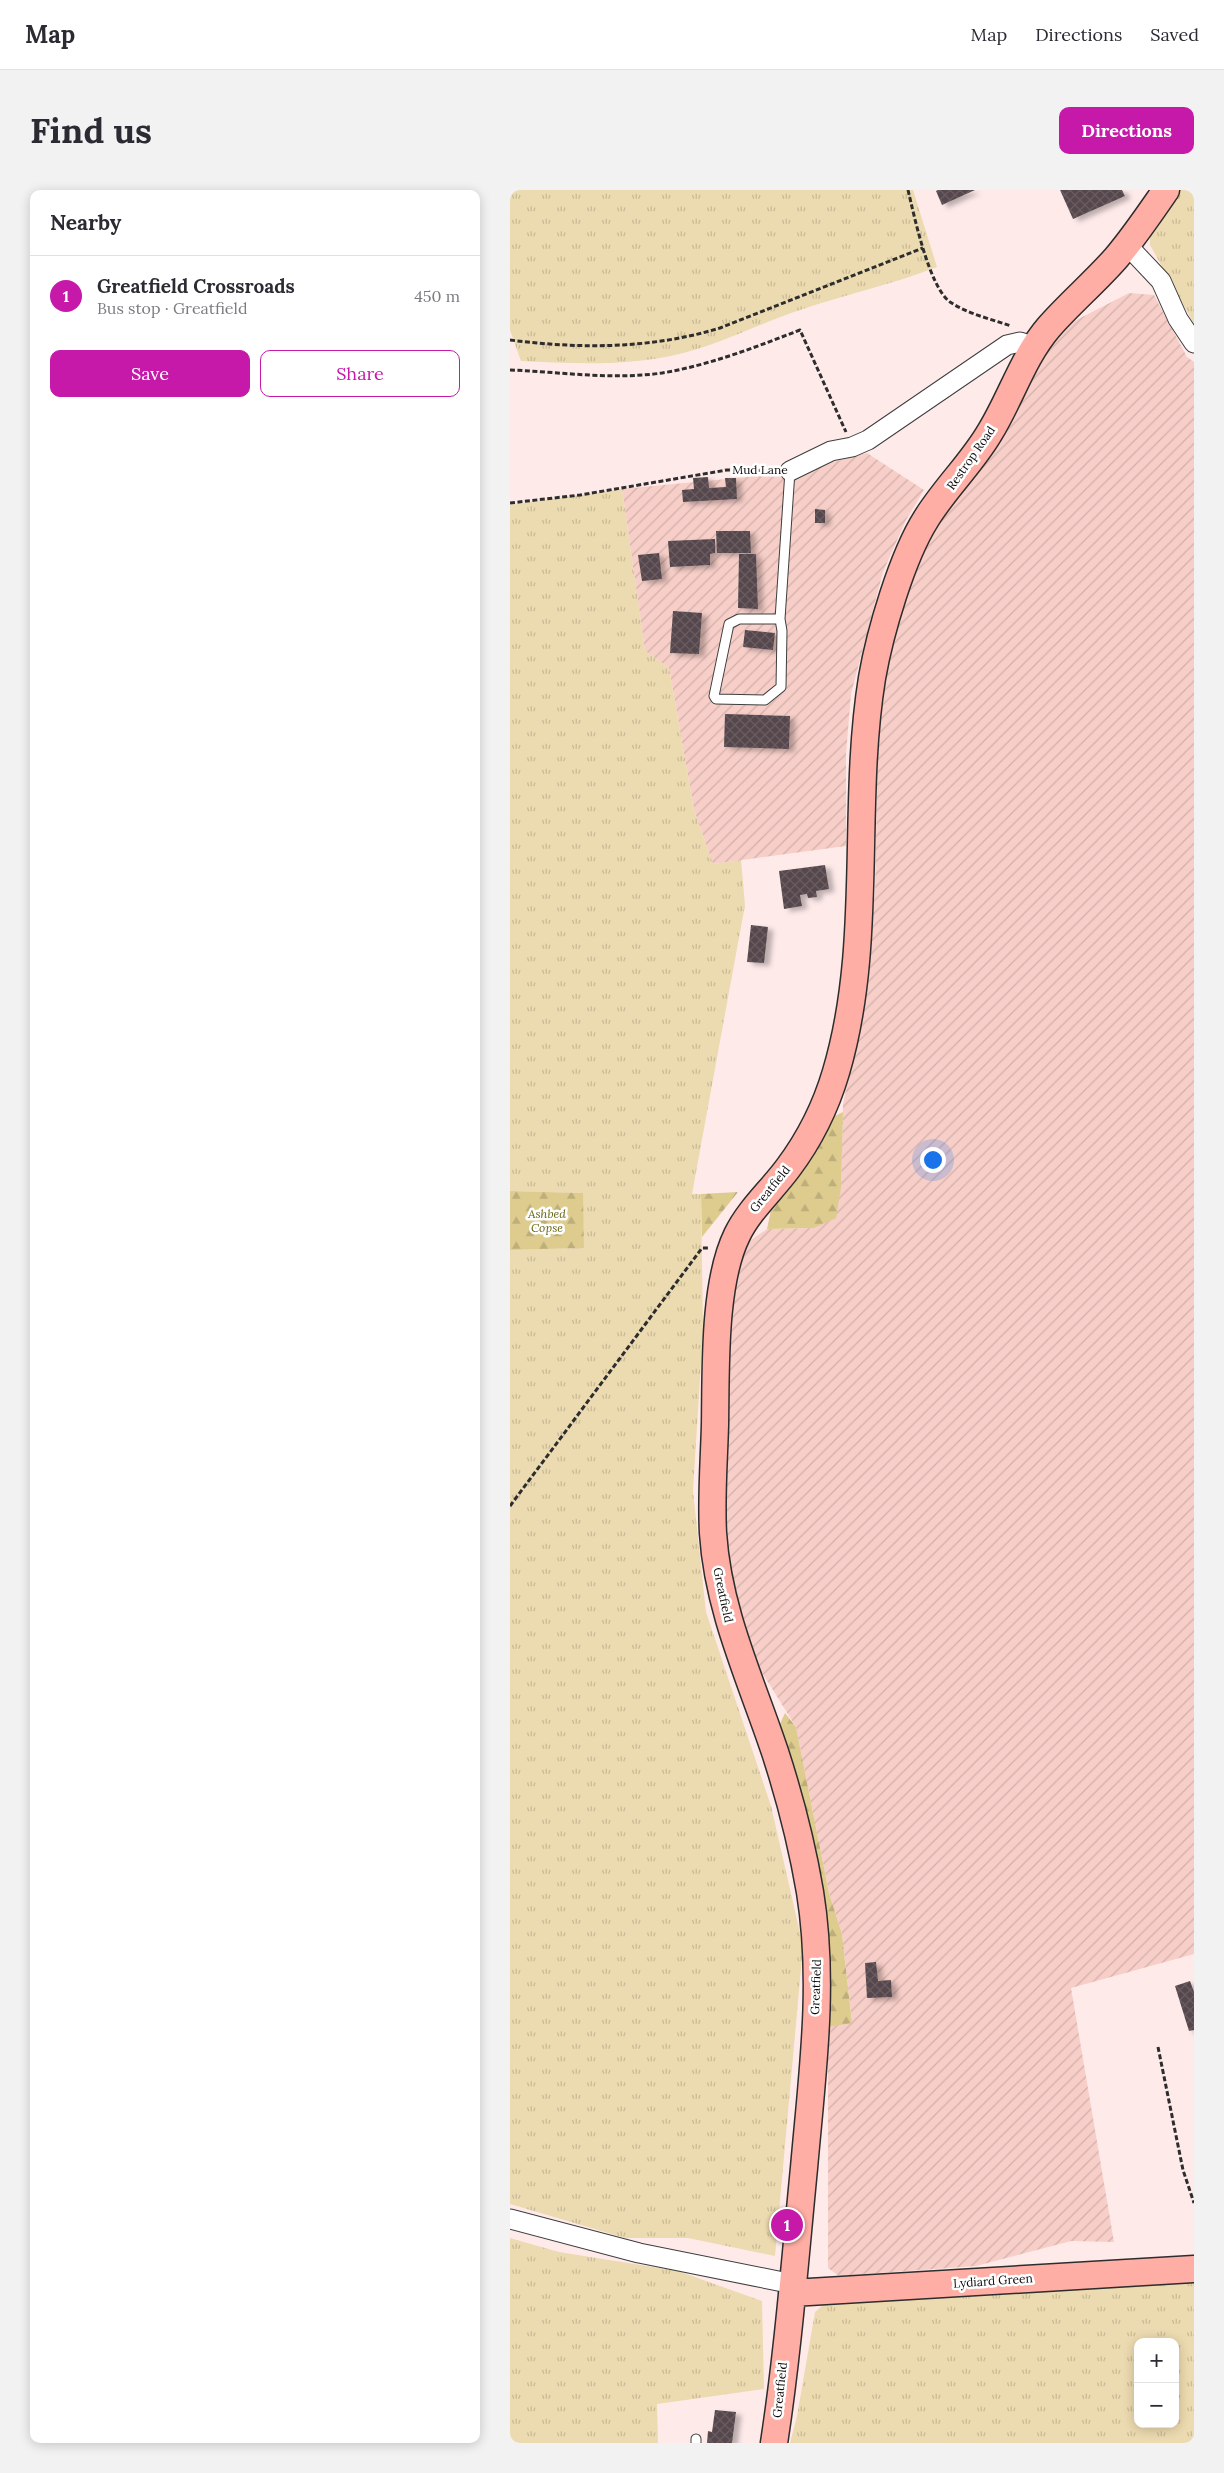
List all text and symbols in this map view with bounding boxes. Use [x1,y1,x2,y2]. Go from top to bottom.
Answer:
text: Map [25,19,75,50]
text: Map [971,23,1007,46]
text: Directions [1035,23,1122,46]
text: Saved [1150,23,1199,46]
button: Directions [1059,107,1194,154]
text: Find us [30,108,152,153]
text: Nearby [50,209,121,236]
text: Greatfield Crossroads [97,274,295,298]
text: 1 [63,286,69,306]
text: 450 m [414,286,460,306]
text: Bus stop · Greatfield [97,298,247,318]
button: Save [50,350,250,397]
button: Share [260,350,460,397]
street label: Restrop Road [943,423,998,493]
street label: Mud Lane [732,462,788,477]
your location [920,1147,946,1173]
street label: Greatfield [746,1162,793,1215]
park label: Ashbed Copse [527,1206,566,1235]
street label: Greatfield [710,1566,737,1624]
street label: Greatfield [807,1959,824,2015]
pin: 1 [771,2206,803,2244]
street label: Lydiard Green [953,2270,1033,2291]
map controls [1134,2338,1179,2428]
button: + [1134,2338,1179,2383]
street label: Greatfield [769,2361,790,2419]
button: − [1134,2383,1179,2428]

